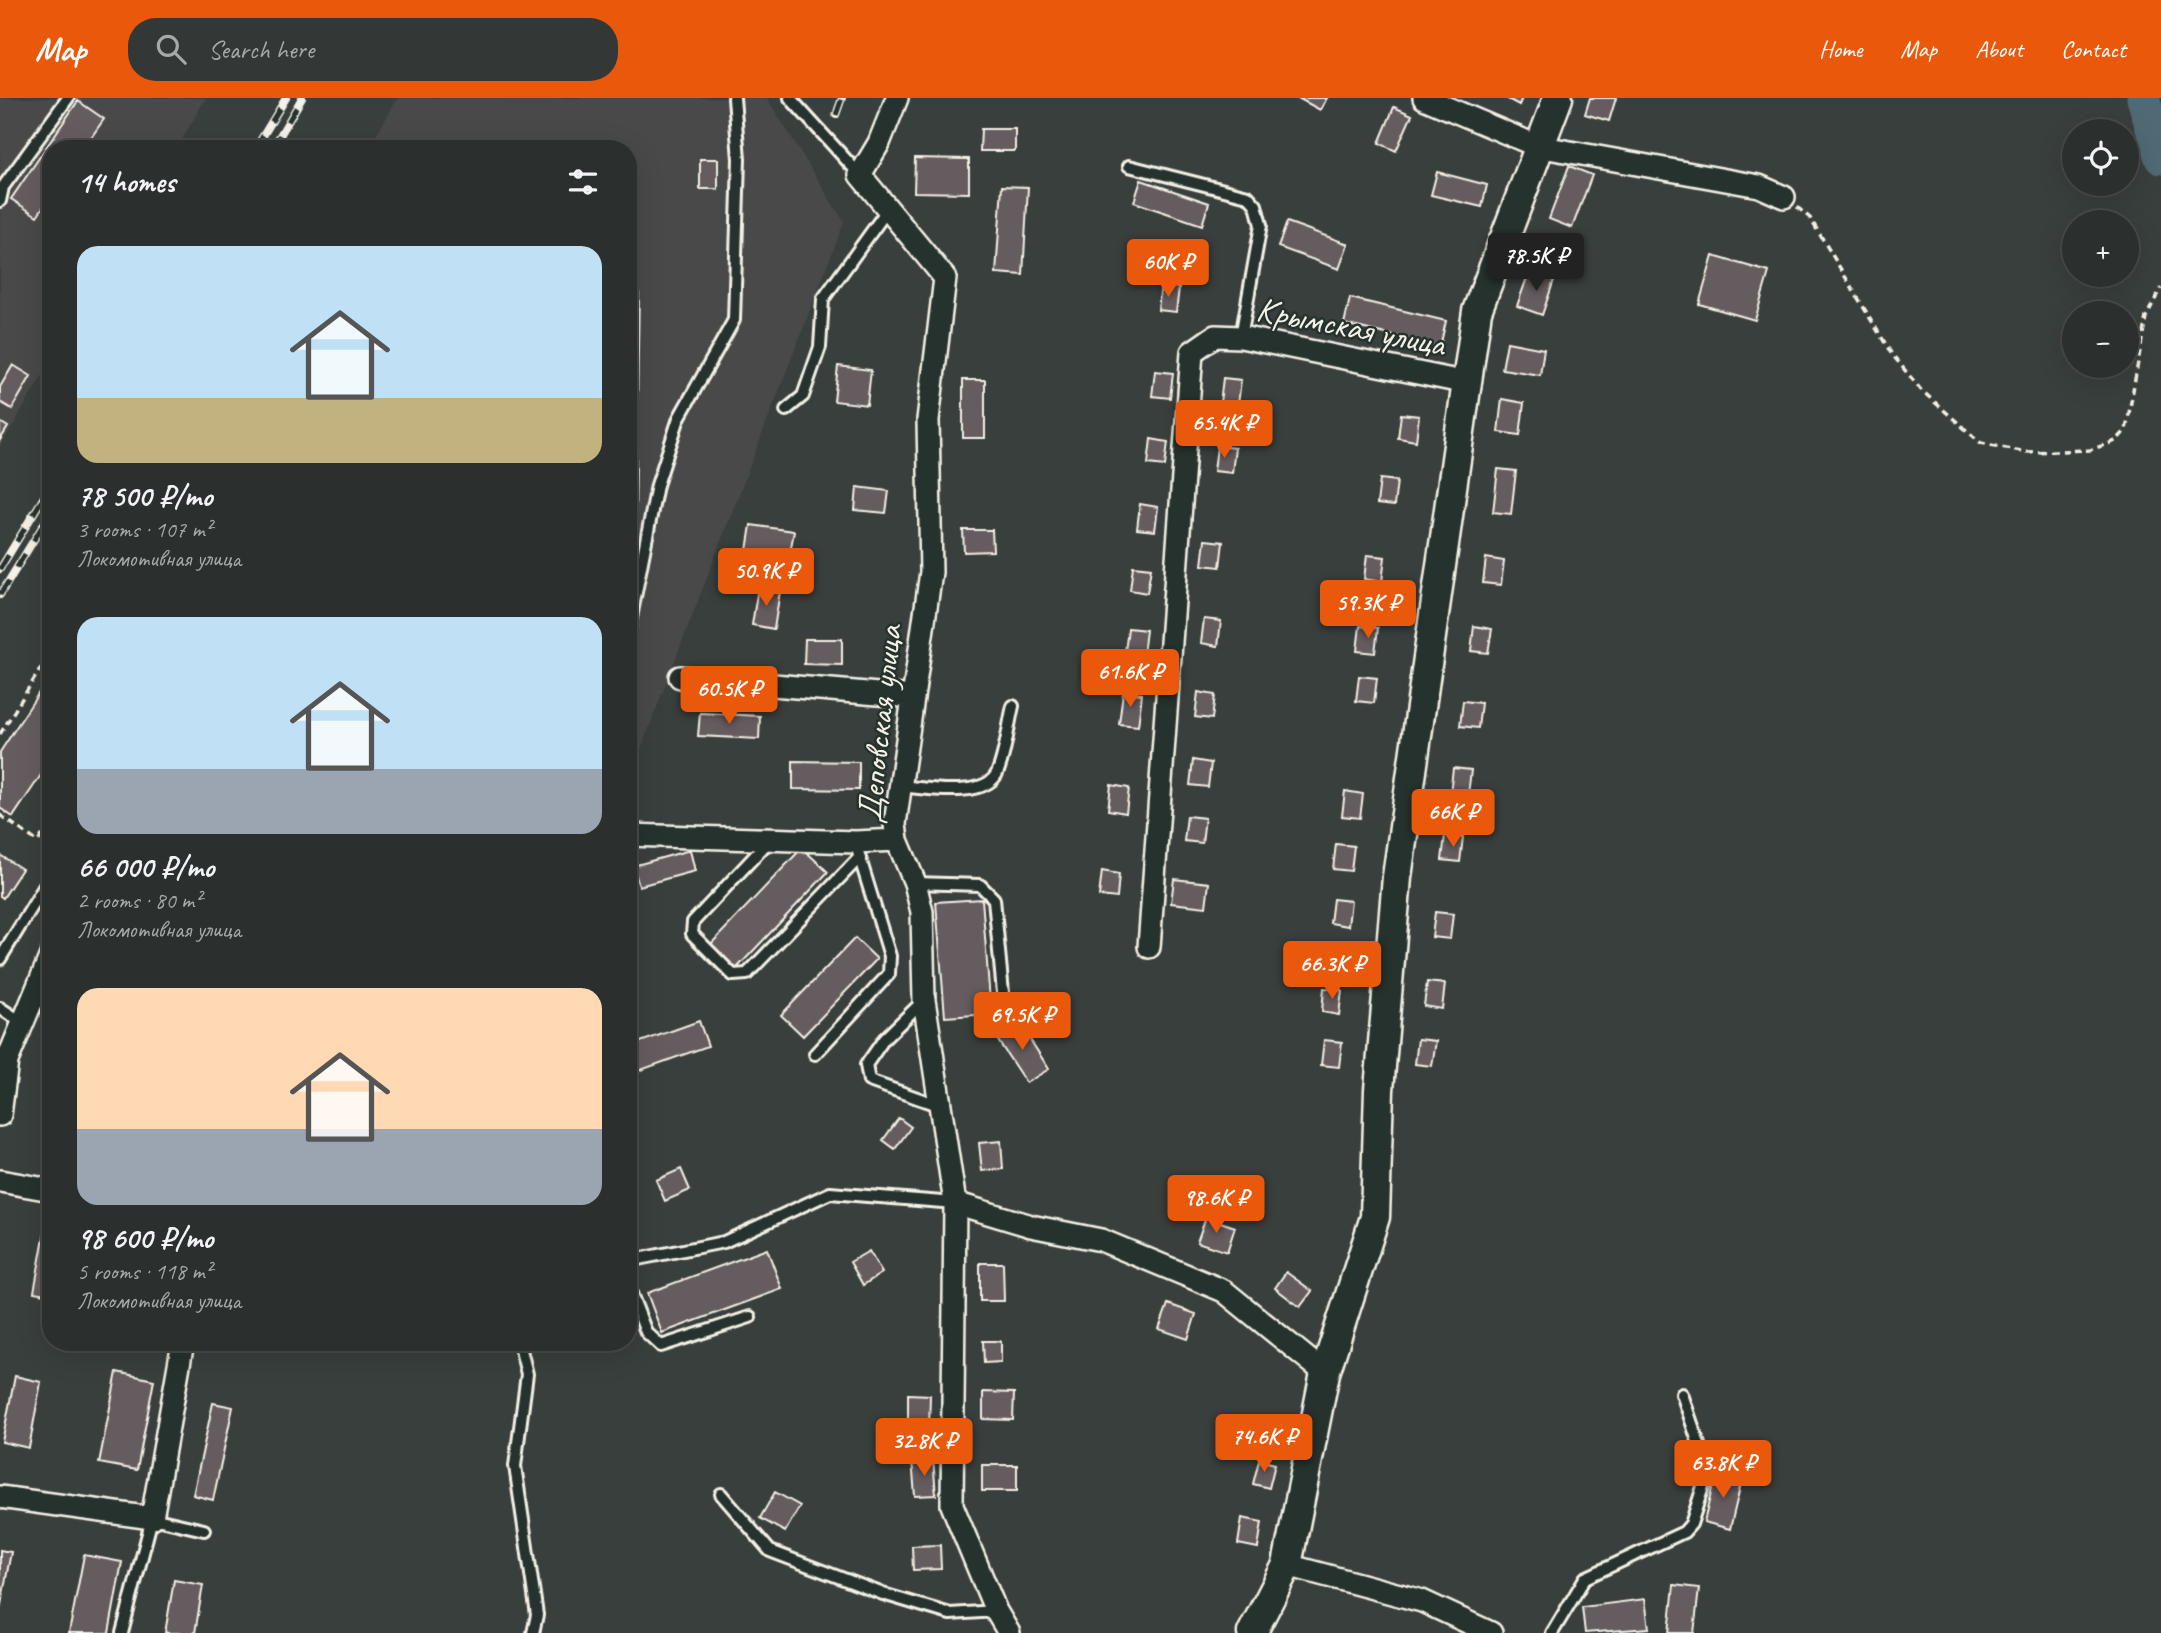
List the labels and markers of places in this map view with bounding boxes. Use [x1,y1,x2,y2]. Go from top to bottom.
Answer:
pin: 78.5K ₽ [1471,234,1601,293]
pin: 60K ₽ [1119,240,1217,299]
pin: 65.4K ₽ [1159,400,1289,460]
pin: 50.9K ₽ [701,548,831,608]
pin: 59.3K ₽ [1303,580,1433,640]
pin: 61.6K ₽ [1065,650,1195,709]
pin: 60.5K ₽ [664,666,794,726]
pin: 66K ₽ [1404,790,1502,849]
pin: 66.3K ₽ [1267,942,1397,1001]
pin: 69.5K ₽ [957,992,1087,1052]
pin: 98.6K ₽ [1151,1176,1281,1235]
pin: 74.6K ₽ [1199,1414,1329,1474]
pin: 32.8K ₽ [859,1418,989,1478]
pin: 63.8K ₽ [1658,1440,1788,1500]

